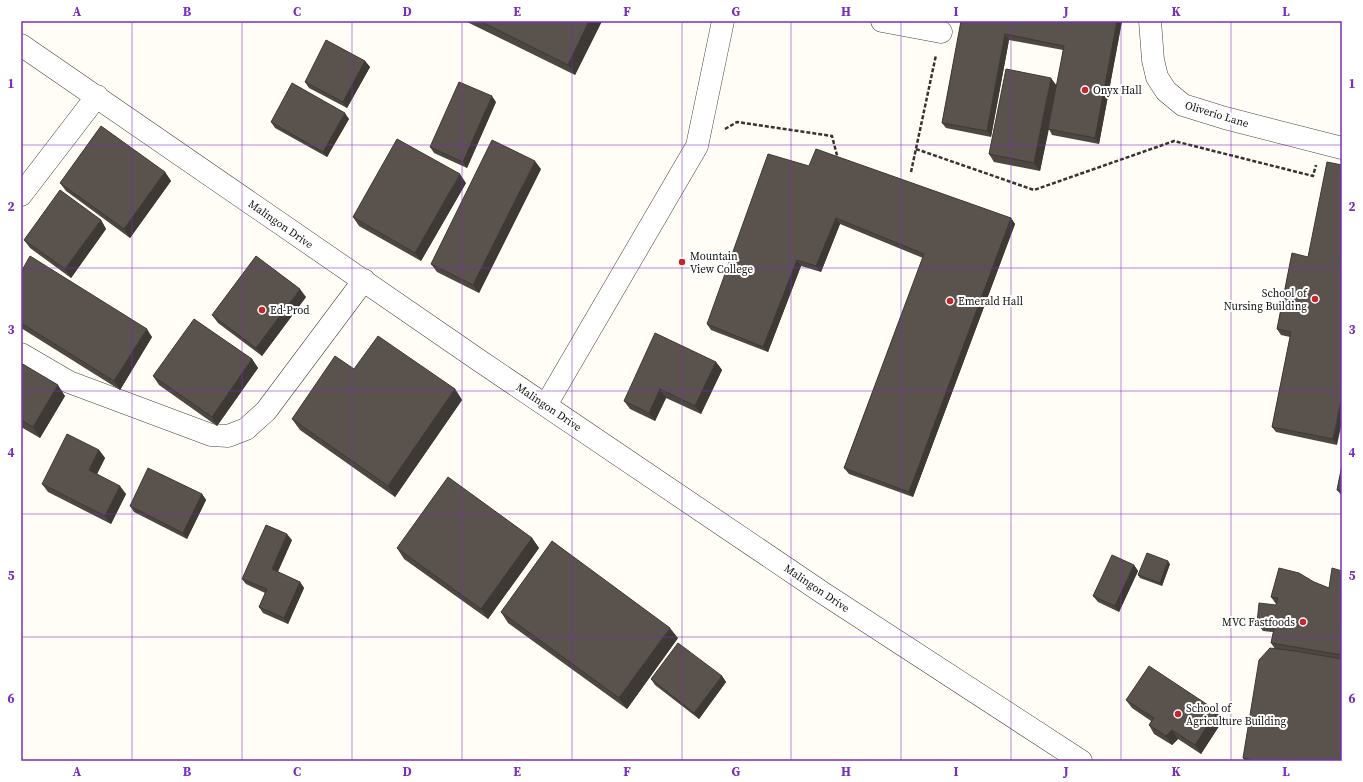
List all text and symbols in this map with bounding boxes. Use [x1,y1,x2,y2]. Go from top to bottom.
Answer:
text: A [73,3,82,20]
text: B [183,3,192,20]
text: C [293,3,301,20]
text: D [402,3,412,20]
text: E [513,3,521,20]
text: F [623,3,631,20]
text: G [732,3,741,20]
text: H [841,3,851,20]
text: I [953,3,959,20]
text: J [1062,3,1069,20]
text: K [1171,3,1181,20]
text: L [1282,3,1290,20]
text: 1 [7,75,15,92]
text: 1 [1348,75,1356,92]
place label: Onyx Hall [1093,83,1142,98]
marker: Onyx Hall [1080,85,1090,95]
street label: Oliverio Lane [1183,98,1251,131]
street label: Malingon Drive [245,196,316,253]
text: 2 [7,198,15,215]
text: 2 [1348,198,1356,215]
place label: Mountain View College [690,249,753,277]
marker: Mountain View College [677,257,687,267]
place label: School of Nursing Building [1224,286,1308,314]
place label: Emerald Hall [958,294,1023,309]
marker: School of Nursing Building [1310,294,1320,304]
marker: Emerald Hall [945,296,955,306]
place label: Ed-Prod [270,303,310,318]
marker: Ed-Prod [257,305,267,315]
text: 3 [7,321,15,338]
text: 3 [1348,321,1356,338]
street label: Malingon Drive [513,380,585,435]
text: 4 [7,444,15,461]
text: 4 [1348,444,1356,461]
street label: Malingon Drive [781,561,853,616]
text: 5 [7,567,15,584]
text: 5 [1348,567,1356,584]
place label: MVC Fastfoods [1222,615,1295,630]
marker: MVC Fastfoods [1298,617,1308,627]
text: 6 [7,690,15,707]
text: 6 [1348,690,1356,707]
place label: School of Agriculture Building [1186,701,1287,729]
marker: School of Agriculture Building [1173,709,1183,719]
text: A [73,763,82,780]
text: B [183,763,192,780]
text: C [293,763,301,780]
text: D [402,763,412,780]
text: E [513,763,521,780]
text: F [623,763,631,780]
text: G [732,763,741,780]
text: H [841,763,851,780]
text: I [953,763,959,780]
text: J [1062,763,1069,780]
text: K [1171,763,1181,780]
text: L [1282,763,1290,780]

